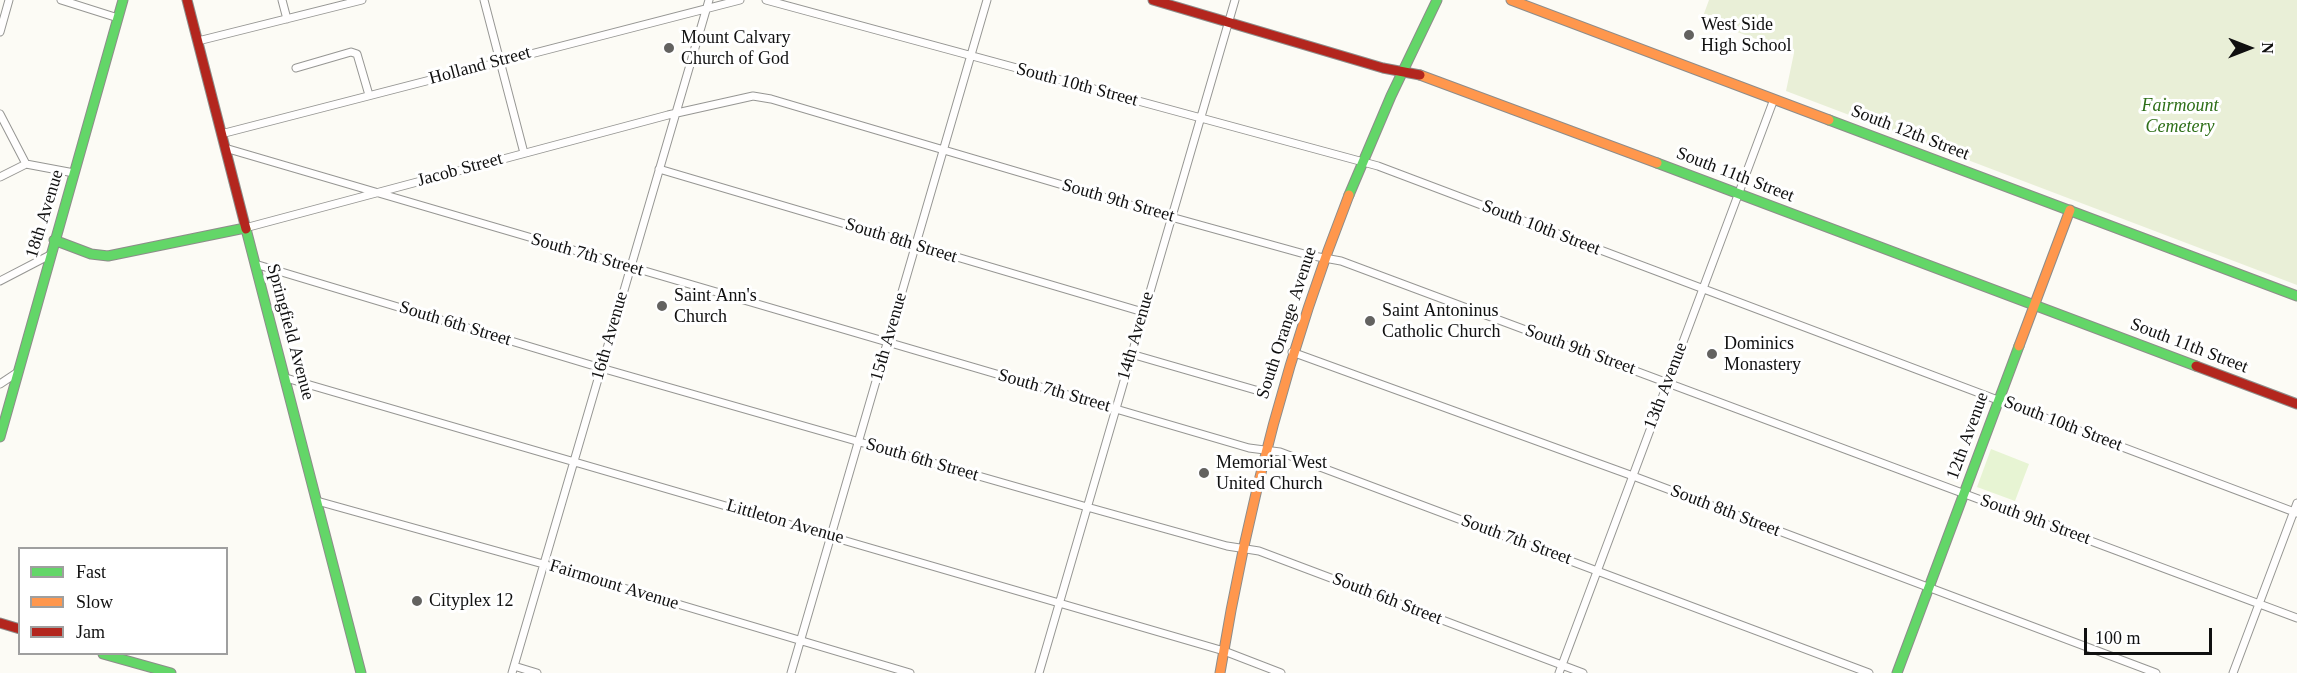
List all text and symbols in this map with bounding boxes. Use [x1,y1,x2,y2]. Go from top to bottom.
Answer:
place label: West Side High School [1701,14,1792,57]
north arrow [2219,18,2279,78]
place label: Mount Calvary Church of God [681,27,790,70]
marker: West Side High School [1682,28,1696,42]
marker: Mount Calvary Church of God [662,41,676,55]
street label: Holland Street [427,42,533,90]
text: N [2259,42,2276,54]
street label: South 10th Street [1014,58,1140,112]
park label: Fairmount Cemetery [2141,95,2219,138]
street label: South 12th Street [1848,101,1972,165]
street label: South 11th Street [1673,143,1797,207]
street label: Jacob Street [415,148,505,192]
street label: 18th Avenue [21,167,69,261]
street label: South 9th Street [1059,175,1177,227]
street label: South 10th Street [1479,196,1603,260]
street label: South 8th Street [842,214,960,268]
street label: South 7th Street [528,229,646,281]
street label: South Orange Avenue [1252,244,1322,402]
street label: Springfield Avenue [261,262,319,402]
place label: Saint Ann's Church [674,285,757,328]
street label: 16th Avenue [587,289,633,383]
street label: 14th Avenue [1113,289,1159,383]
street label: 15th Avenue [866,290,912,384]
street label: South 6th Street [396,297,514,351]
marker: Saint Ann's Church [655,299,669,313]
place label: Saint Antoninus Catholic Church [1382,300,1500,342]
marker: Saint Antoninus Catholic Church [1363,314,1377,328]
street label: South 11th Street [2127,314,2251,378]
street label: South 9th Street [1522,320,1638,380]
place label: Dominics Monastery [1724,333,1801,376]
street label: 13th Avenue [1640,340,1692,432]
marker: Dominics Monastery [1705,347,1719,361]
street label: South 7th Street [995,365,1113,417]
street label: 12th Avenue [1942,389,1994,483]
street label: South 10th Street [2001,392,2125,456]
street label: South 6th Street [863,434,981,486]
place label: Memorial West United Church [1216,452,1327,494]
marker: Memorial West United Church [1197,466,1211,480]
street label: South 8th Street [1667,480,1783,542]
street label: South 9th Street [1977,490,2093,550]
street label: Littleton Avenue [724,495,846,549]
street label: South 7th Street [1458,510,1574,570]
legend [18,547,228,655]
street label: Fairmount Avenue [547,555,681,615]
text: Fast [76,562,106,582]
street label: South 6th Street [1329,568,1445,630]
place label: Cityplex 12 [429,590,513,612]
text: Slow [76,592,113,612]
marker: Cityplex 12 [410,594,424,608]
scale bar [2087,616,2214,654]
text: Jam [76,622,105,642]
text: 100 m [2095,628,2141,648]

